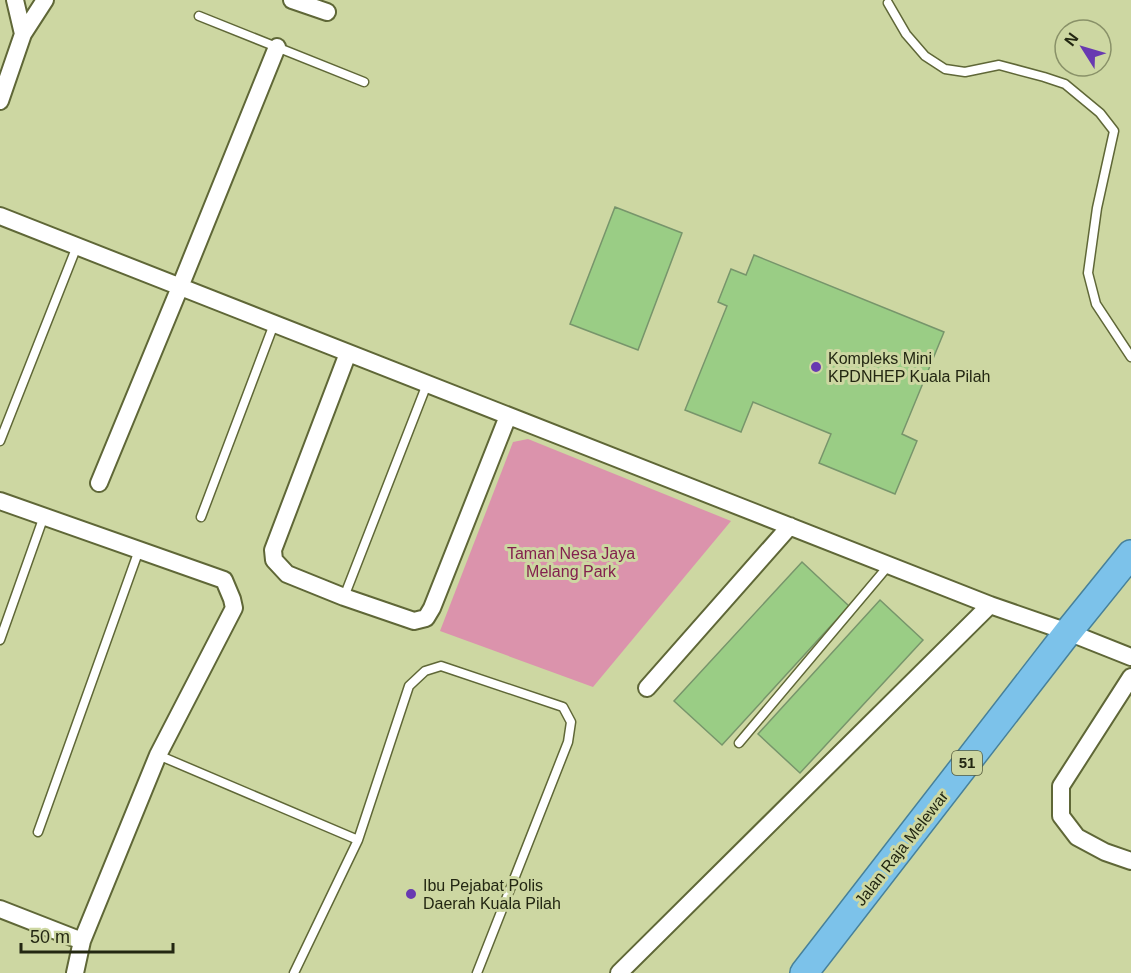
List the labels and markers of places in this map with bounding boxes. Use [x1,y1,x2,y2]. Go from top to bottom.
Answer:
place label: Kompleks Mini KPDNHEP Kuala Pilah [828,350,990,385]
marker: Kompleks Mini KPDNHEP Kuala Pilah [809,360,823,374]
place label: Ibu Pejabat Polis Daerah Kuala Pilah [423,877,561,912]
marker: Ibu Pejabat Polis Daerah Kuala Pilah [404,887,418,901]

